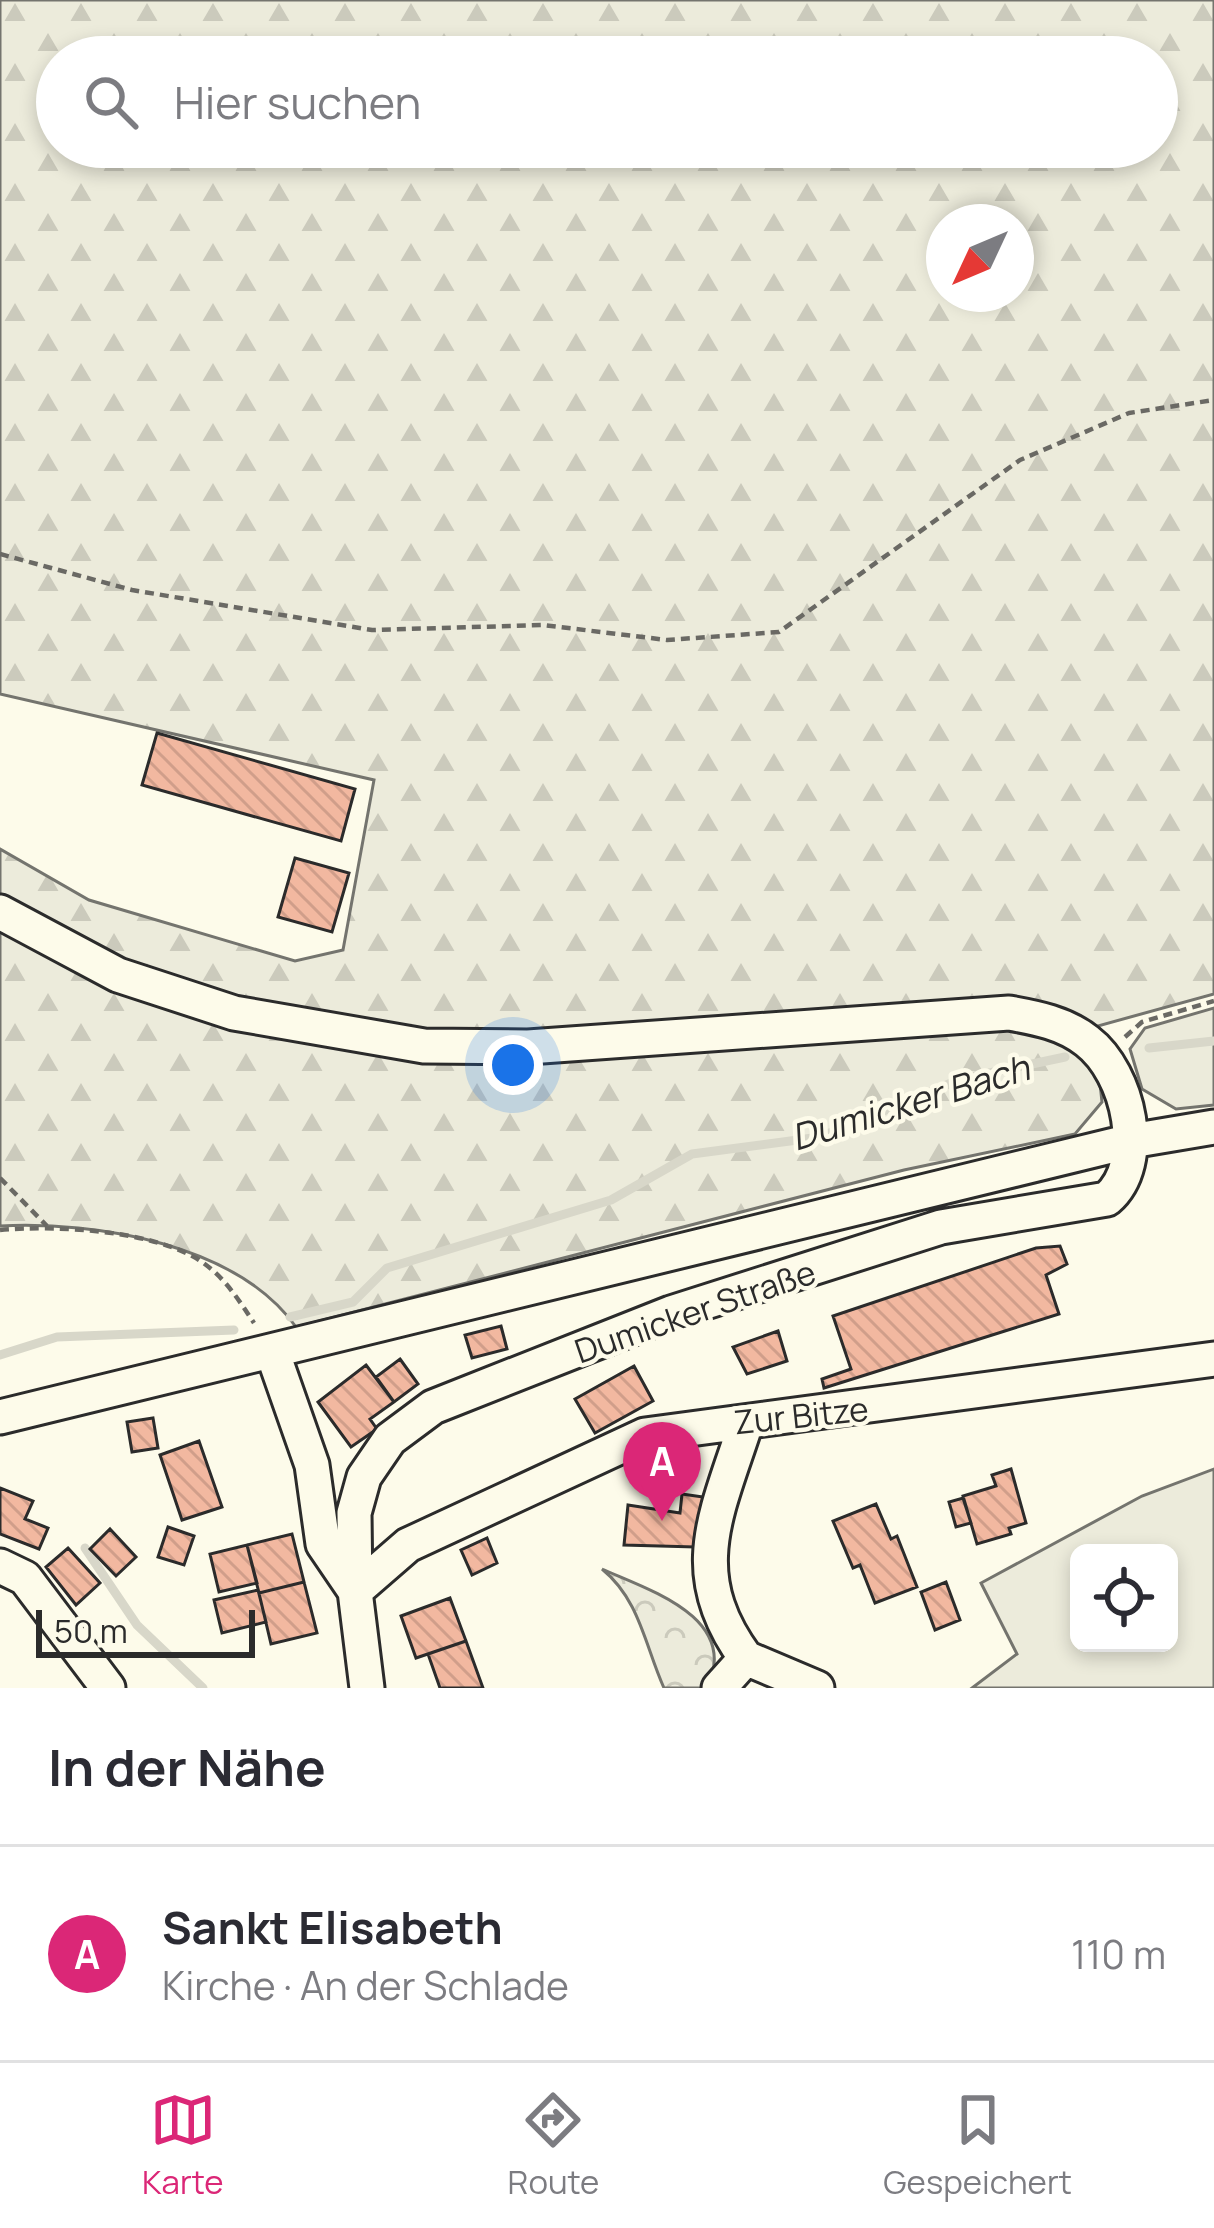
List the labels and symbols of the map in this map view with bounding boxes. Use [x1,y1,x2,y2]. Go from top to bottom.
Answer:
north arrow [926,204,1034,312]
your location [483,1035,543,1095]
water label: Dumicker Bach [785,1042,1037,1161]
street label: Dumicker Straße [569,1249,821,1373]
street label: Zur Bitze [732,1386,870,1444]
pin: A [623,1422,701,1521]
scale bar [36,1604,255,1657]

